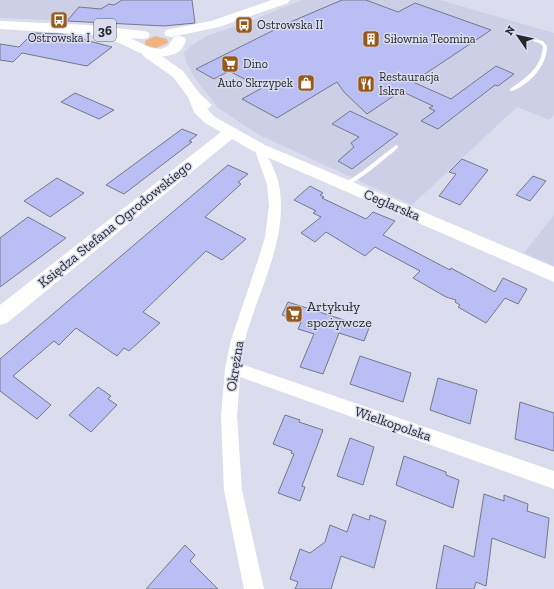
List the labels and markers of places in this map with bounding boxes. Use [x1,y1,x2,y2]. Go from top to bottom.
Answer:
bus stop icon: Ostrowska I [49,10,69,30]
bus stop icon: Ostrowska II [234,15,254,35]
place label: Ostrowska II [257,18,323,32]
building icon: Siłownia Teomina [361,29,381,49]
place label: Ostrowska I [28,31,90,45]
place label: Siłownia Teomina [384,32,476,46]
supermarket icon: Dino [220,54,240,74]
place label: Dino [243,57,268,71]
place label: Restauracja Iskra [379,70,440,98]
shop icon: Auto Skrzypek [296,73,316,93]
restaurant icon: Restauracja Iskra [356,74,376,94]
place label: Auto Skrzypek [218,76,294,90]
place label: Artykuły spożywcze [307,298,372,331]
supermarket icon: Artykuły spożywcze [284,304,304,324]

